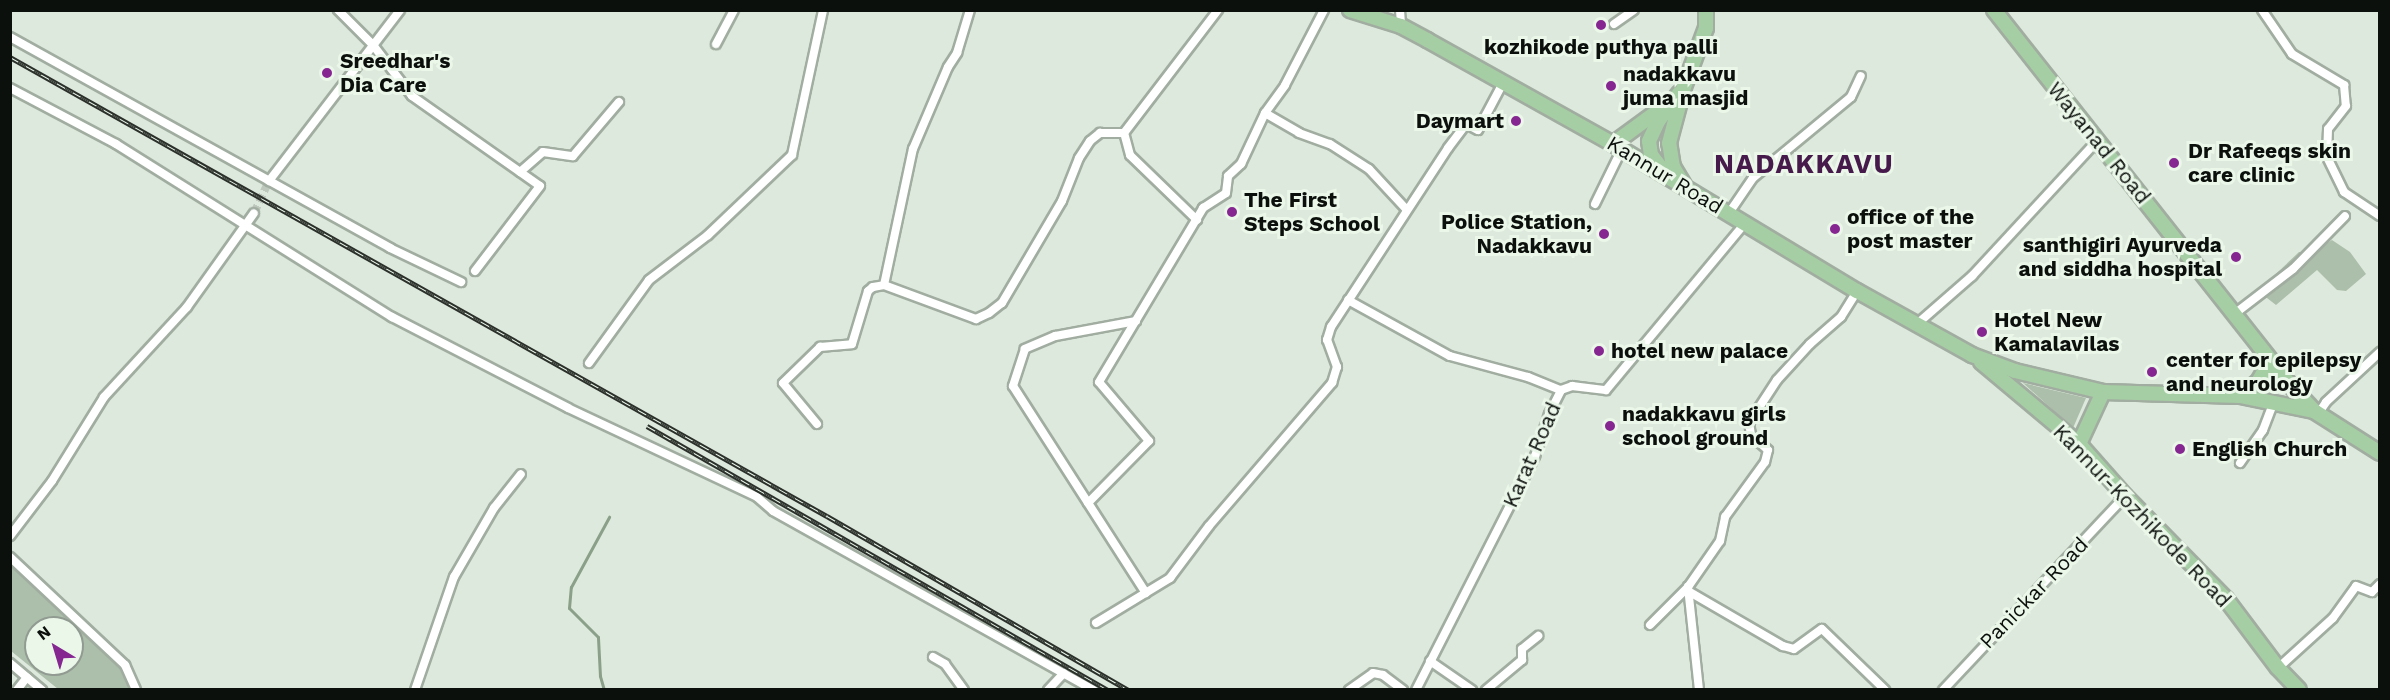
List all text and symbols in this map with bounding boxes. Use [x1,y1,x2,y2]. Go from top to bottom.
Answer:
marker: kozhikode puthya palli [1594,18,1608,32]
place label: kozhikode puthya palli [1484,34,1718,60]
place label: Sreedhar's Dia Care [340,48,450,98]
place label: nadakkavu juma masjid [1623,61,1749,111]
marker: Sreedhar's Dia Care [318,64,336,82]
street label: Wayanad Road [2042,77,2156,209]
marker: nadakkavu juma masjid [1604,79,1618,93]
place label: Daymart [1416,108,1504,134]
marker: Daymart [1509,114,1523,128]
street label: Kannur Road [1602,130,1728,220]
place label: Dr Rafeeqs skin care clinic [2188,138,2351,188]
district label: NADAKKAVU [1714,149,1894,181]
marker: Dr Rafeeqs skin care clinic [2165,154,2183,172]
place label: The First Steps School [1244,187,1380,237]
place label: office of the post master [1847,204,1975,254]
marker: The First Steps School [1225,205,1239,219]
place label: Police Station, Nadakkavu [1441,209,1592,259]
marker: office of the post master [1828,222,1842,236]
marker: Police Station, Nadakkavu [1597,227,1611,241]
place label: santhigiri Ayurveda and siddha hospital [2018,232,2222,282]
marker: santhigiri Ayurveda and siddha hospital [2227,248,2245,266]
place label: Hotel New Kamalavilas [1994,307,2120,357]
marker: Hotel New Kamalavilas [1975,325,1989,339]
place label: hotel new palace [1611,338,1789,364]
marker: hotel new palace [1592,344,1606,358]
place label: center for epilepsy and neurology [2166,347,2362,397]
marker: center for epilepsy and neurology [2143,363,2161,381]
street label: Karat Road [1498,399,1566,511]
place label: nadakkavu girls school ground [1622,401,1786,451]
marker: nadakkavu girls school ground [1603,419,1617,433]
street label: Kannur-Kozhikode Road [2048,419,2236,613]
place label: English Church [2192,436,2347,462]
marker: English Church [2173,442,2187,456]
street label: Panickar Road [1974,532,2094,654]
north arrow [24,616,84,676]
text: N [33,622,54,644]

